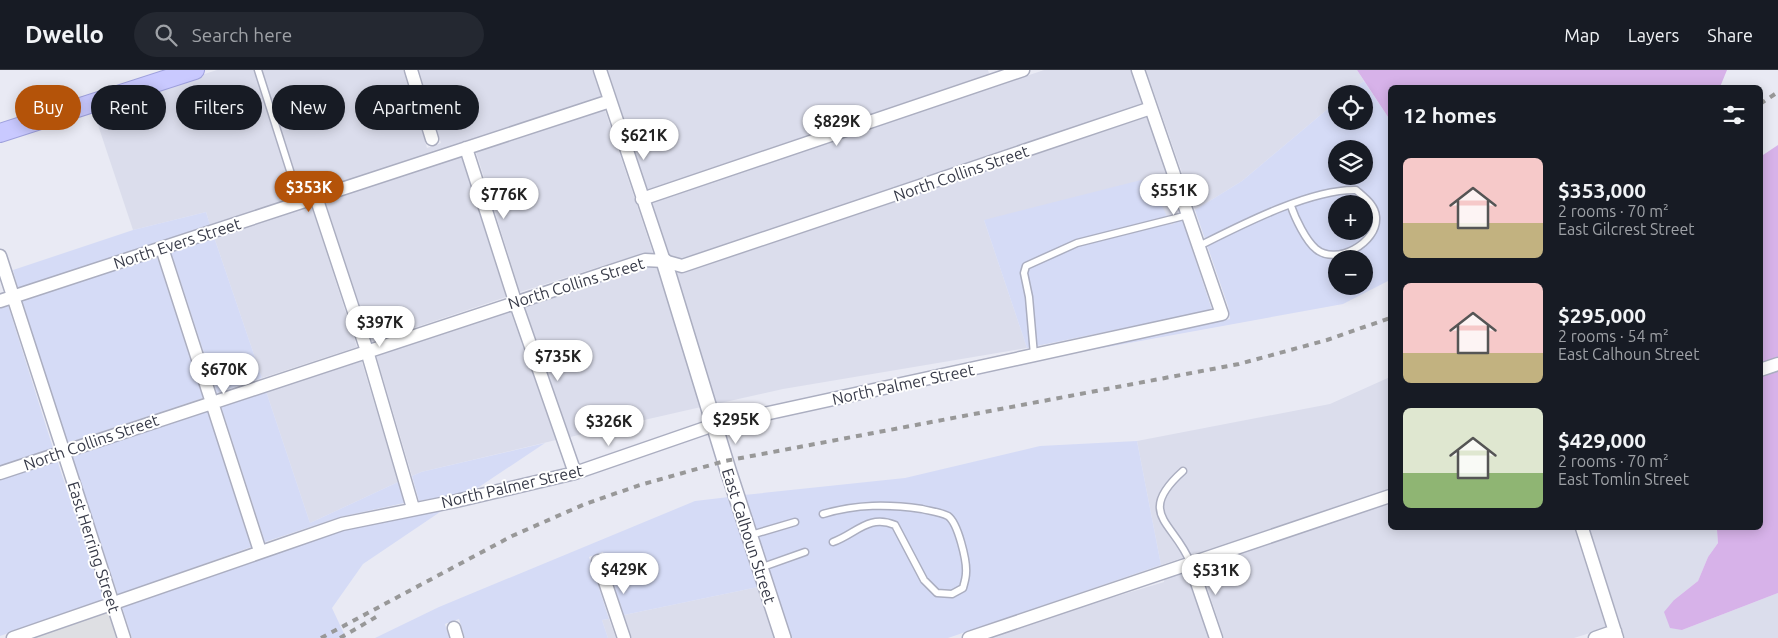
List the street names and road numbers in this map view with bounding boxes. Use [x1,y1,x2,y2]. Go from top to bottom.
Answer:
street label: North Collins Street [891,141,1032,205]
street label: North Evers Street [111,214,244,272]
street label: North Collins Street [506,253,647,312]
street label: North Palmer Street [830,360,976,408]
street label: North Collins Street [21,410,162,474]
street label: North Palmer Street [439,461,585,511]
street label: East Calhoun Street [719,466,780,607]
street label: East Herring Street [64,479,124,615]

